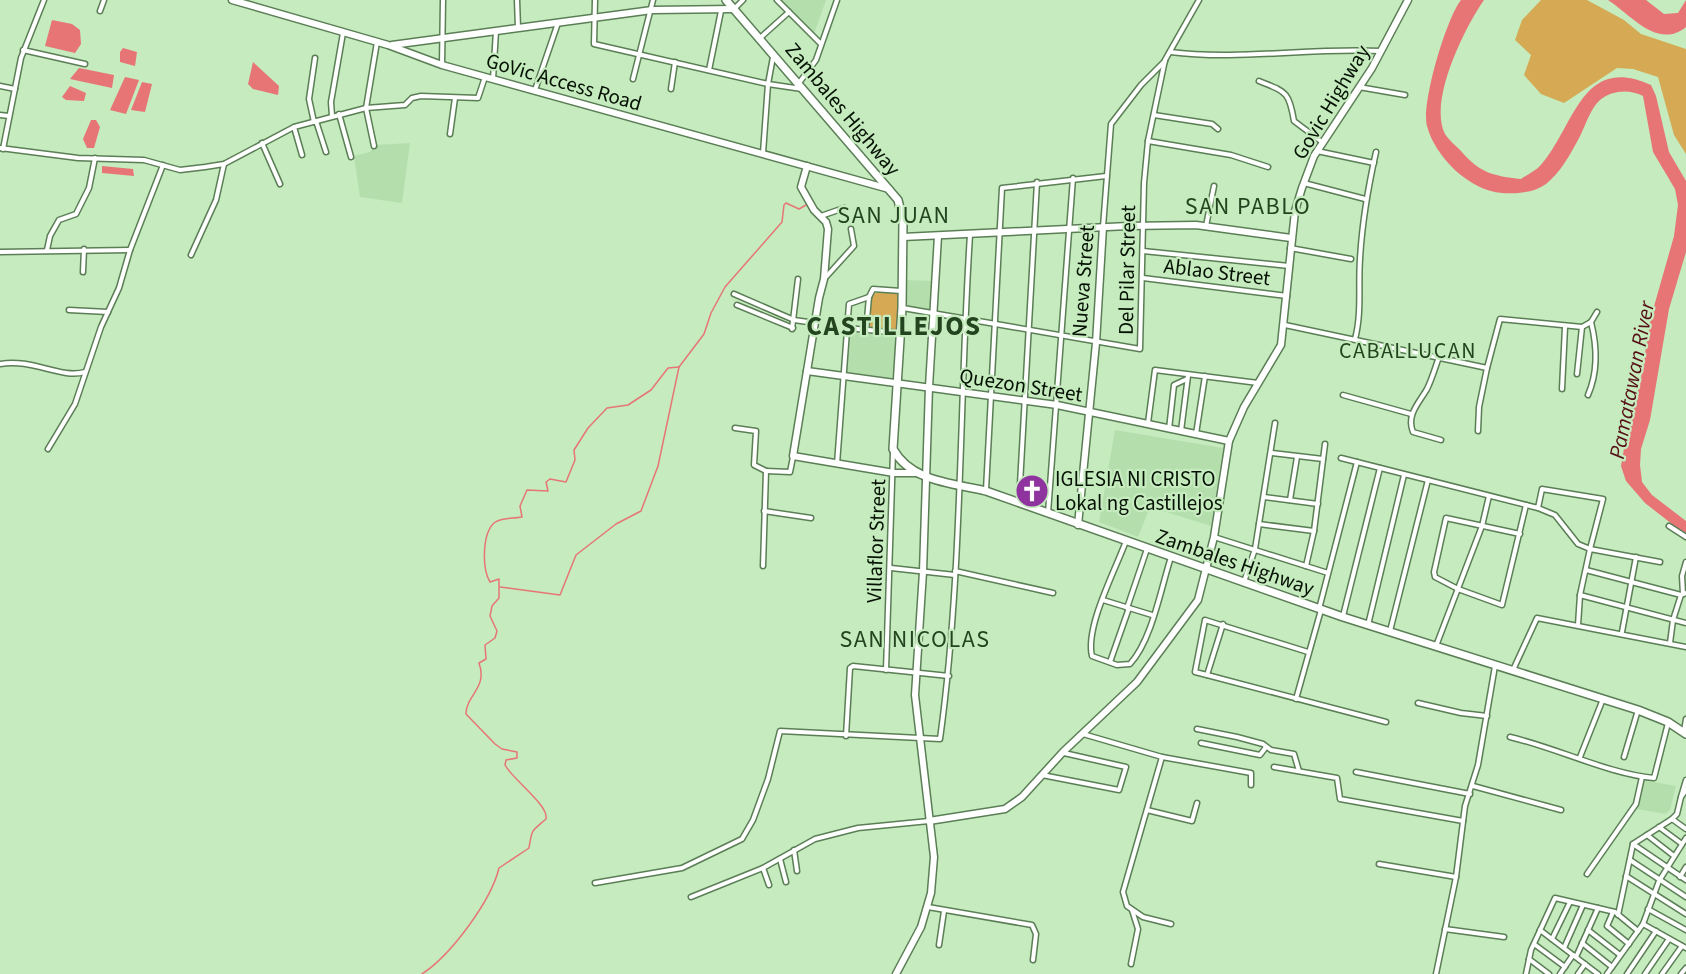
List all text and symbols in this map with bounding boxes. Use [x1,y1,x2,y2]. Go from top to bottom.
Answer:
street label: Zambales Highway [778,36,908,182]
street label: Govic Highway [1285,39,1377,165]
street label: GoVic Access Road [483,45,645,119]
district label: SAN PABLO [1185,189,1311,224]
district label: SAN JUAN [837,198,951,233]
street label: Del Pilar Street [1111,205,1143,335]
street label: Nueva Street [1064,224,1102,338]
street label: Ablao Street [1162,251,1272,293]
water label: Pamatawan River [1601,297,1663,462]
district label: CASTILLEJOS [806,307,982,346]
district label: CABALLUCAN [1339,335,1477,367]
street label: Quezon Street [957,360,1085,410]
place label: IGLESIA NI CRISTO Lokal ng Castillejos [1055,464,1223,518]
church icon: IGLESIA NI CRISTO Lokal ng Castillejos [1014,473,1050,509]
street label: Villaflor Street [859,478,893,604]
street label: Zambales Highway [1152,521,1318,603]
district label: SAN NICOLAS [839,622,991,657]

